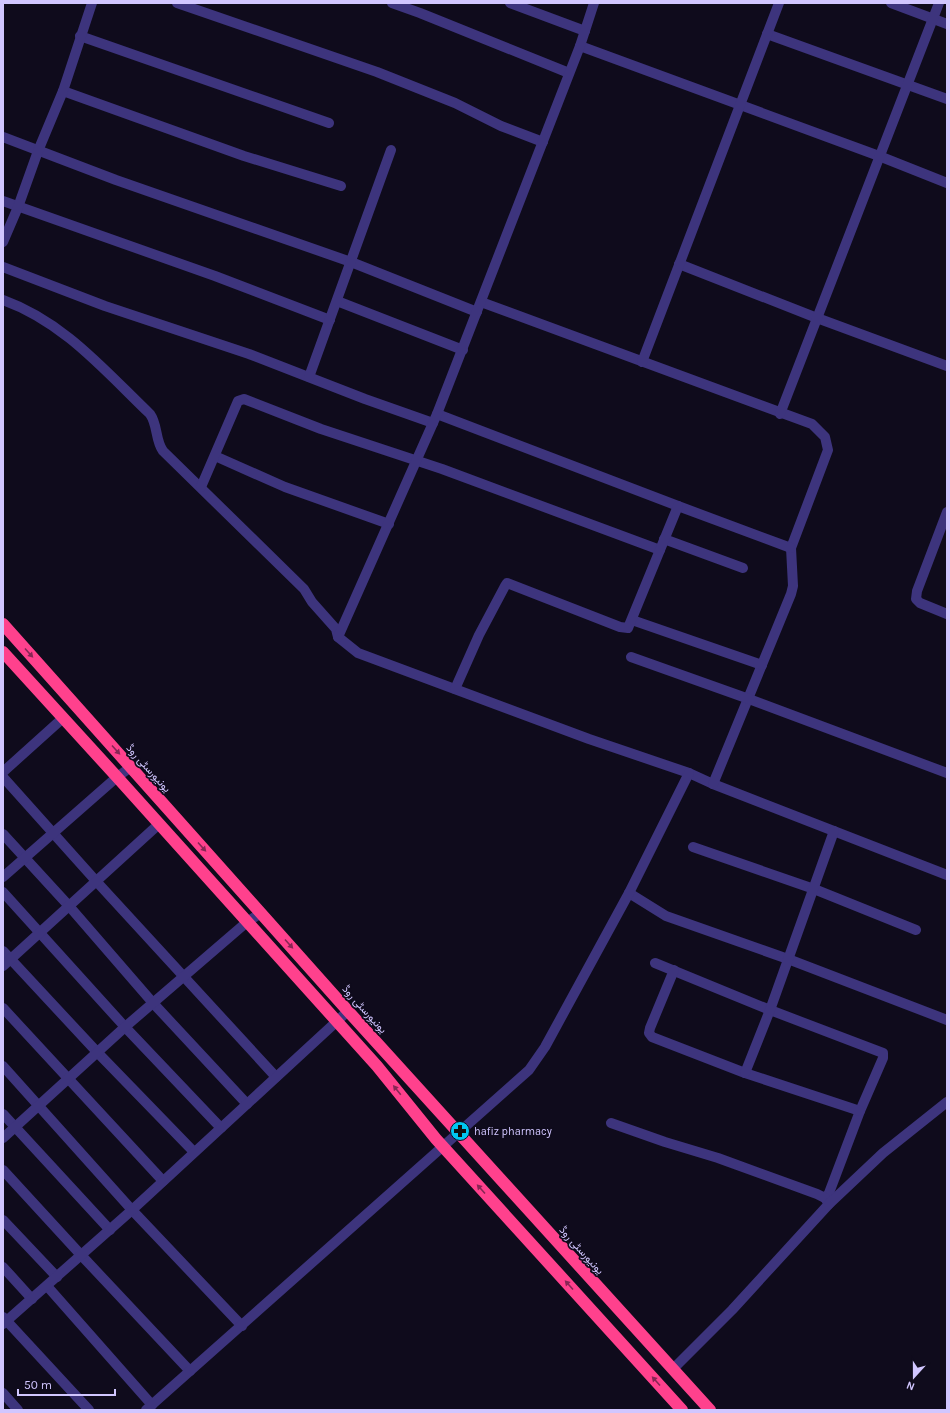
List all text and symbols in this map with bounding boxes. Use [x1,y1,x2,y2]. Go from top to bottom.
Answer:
one-way arrow [24,648,34,658]
street label: یونیورسٹی روڈ [124,742,174,795]
one-way arrow [111,744,120,755]
one-way arrow [198,841,207,852]
one-way arrow [284,939,293,949]
street label: یونیورسٹی روڈ [340,983,390,1036]
one-way arrow [392,1085,401,1096]
pharmacy icon: hafiz pharmacy [449,1120,471,1142]
place label: hafiz pharmacy [474,1125,552,1138]
one-way arrow [477,1183,486,1194]
street label: یونیورسٹی روڈ [557,1224,607,1277]
one-way arrow [564,1280,573,1290]
north arrow [894,1357,934,1397]
scale bar [18,1371,115,1397]
one-way arrow [651,1376,661,1386]
text: 50 m [24,1378,52,1392]
text: N [905,1378,917,1393]

